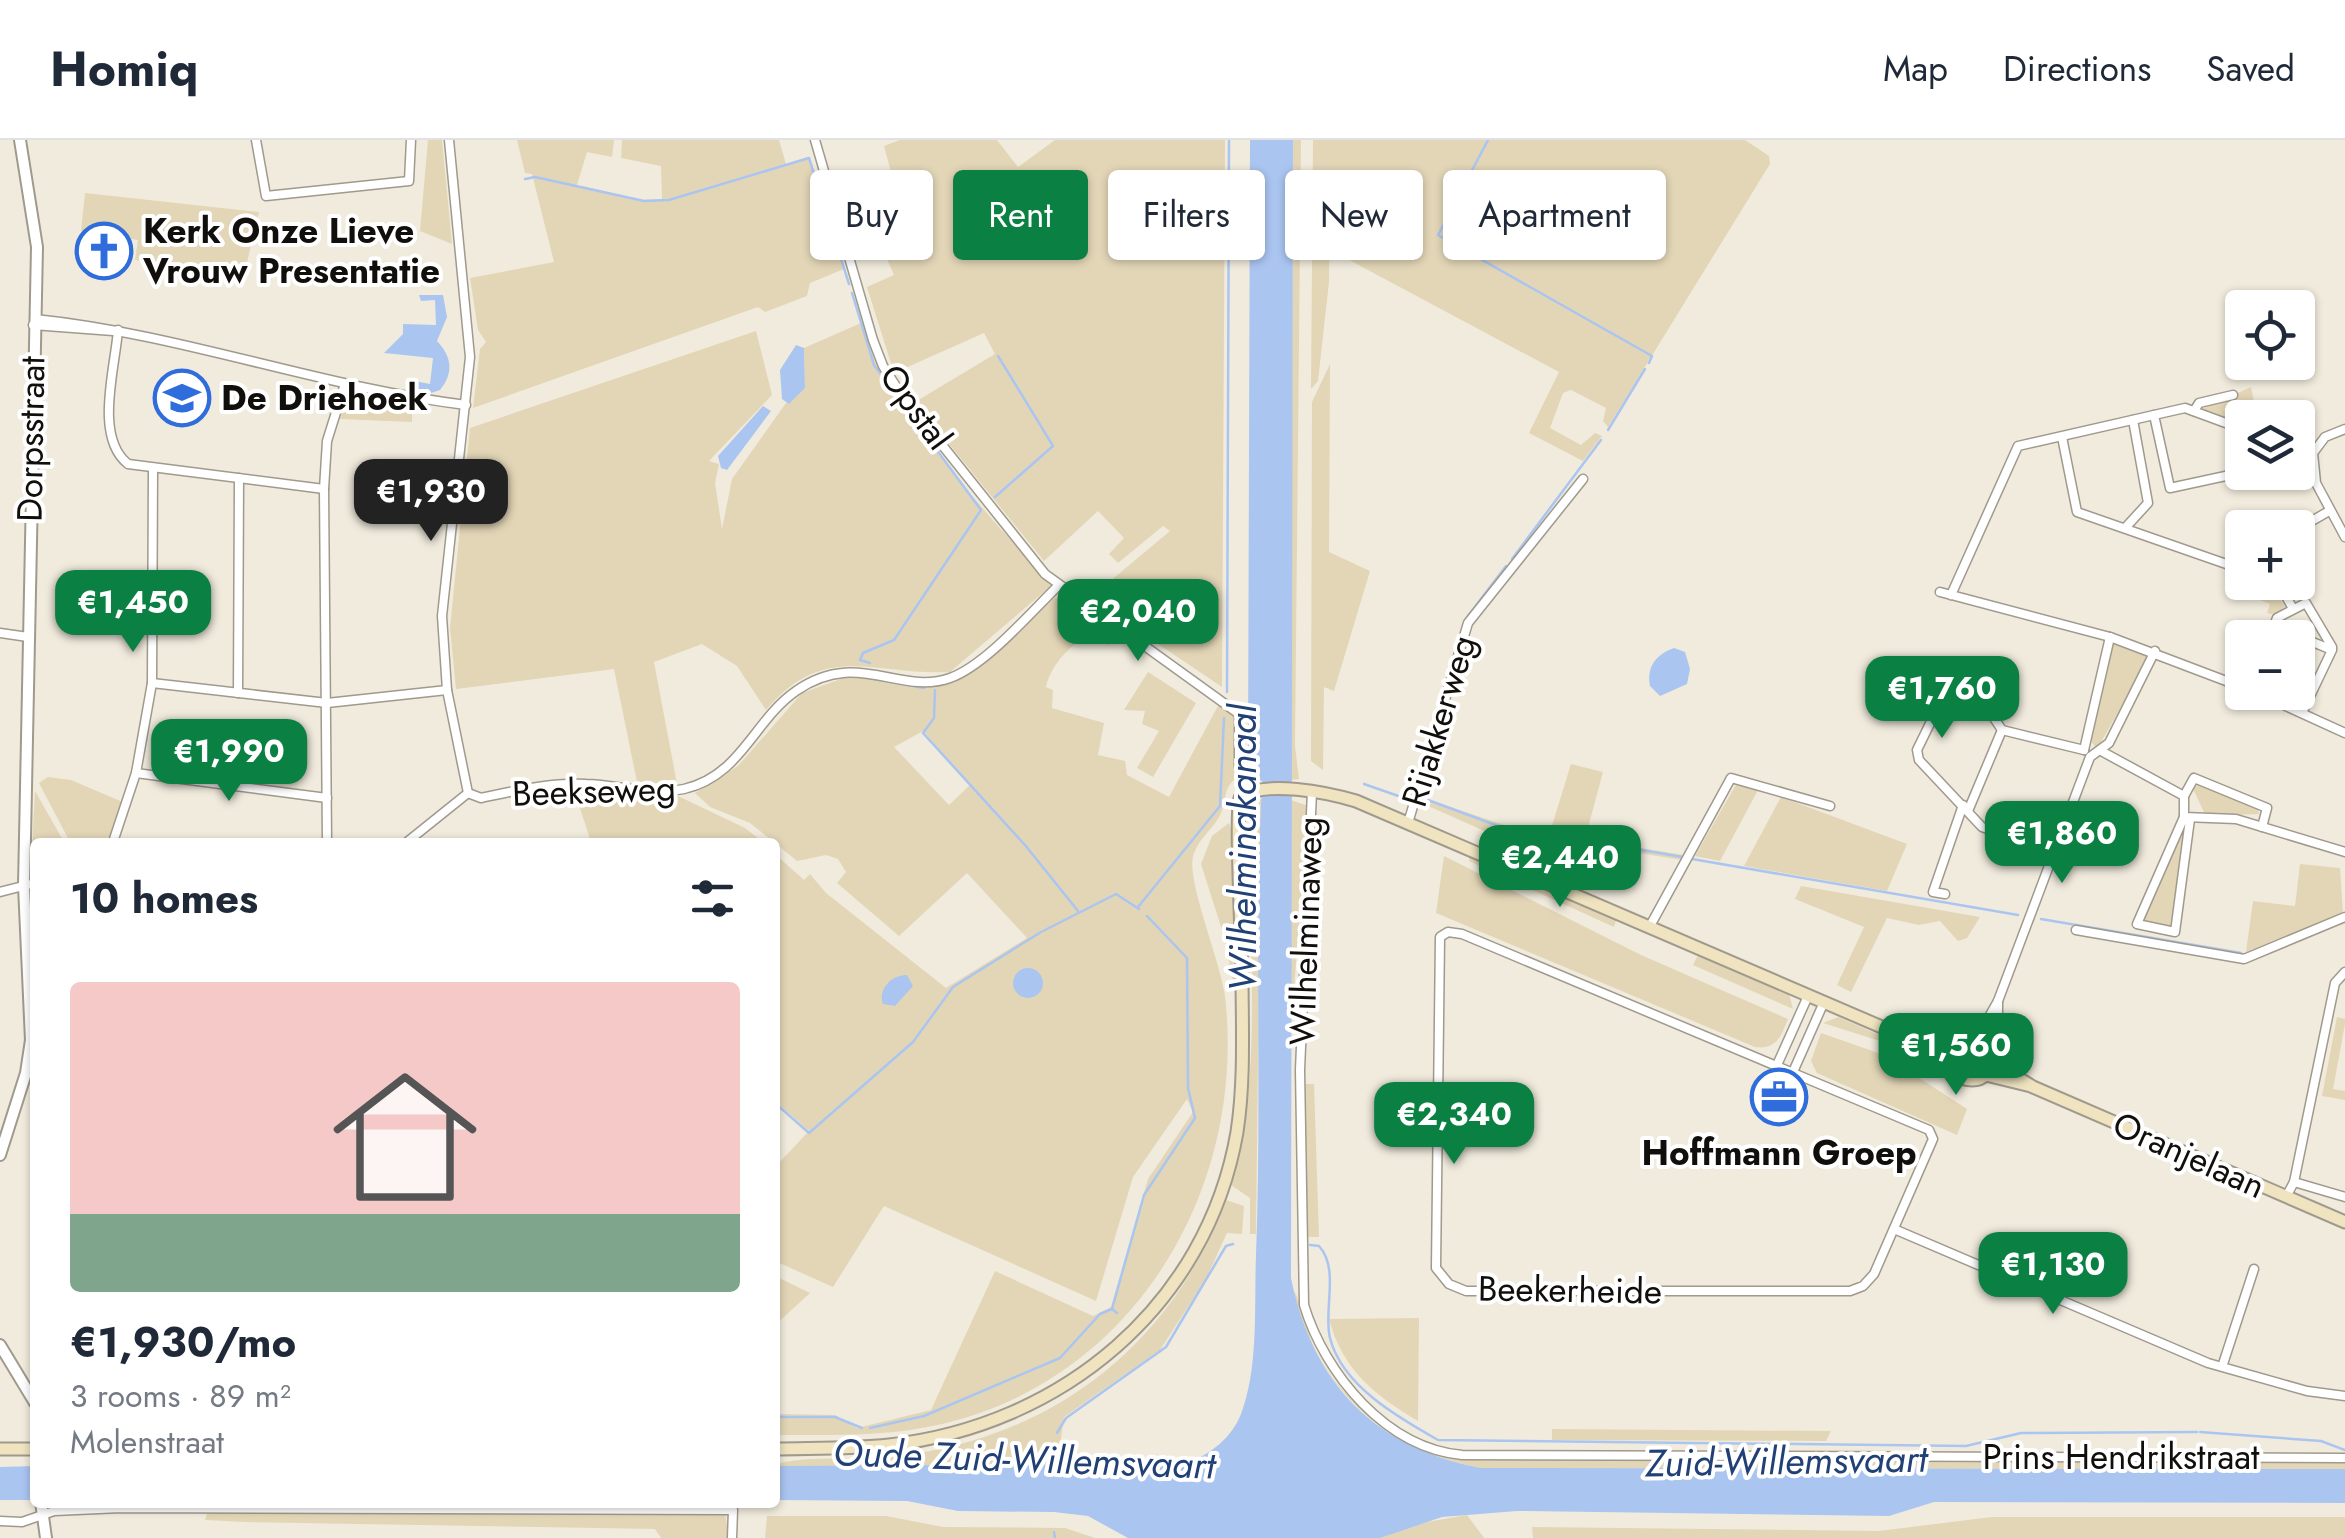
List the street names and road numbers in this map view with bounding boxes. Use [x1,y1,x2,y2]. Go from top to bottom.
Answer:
street label: Opstal [868,354,964,460]
street label: Dorpsstraat [5,355,57,522]
street label: Rijakkerweg [1389,629,1489,813]
street label: Beekseweg [511,763,677,819]
street label: Wilhelminaweg [1277,816,1335,1046]
street label: Oranjelaan [2105,1099,2273,1211]
street label: Beekerheide [1478,1263,1662,1317]
street label: Prins Hendrikstraat [1982,1432,2260,1482]

